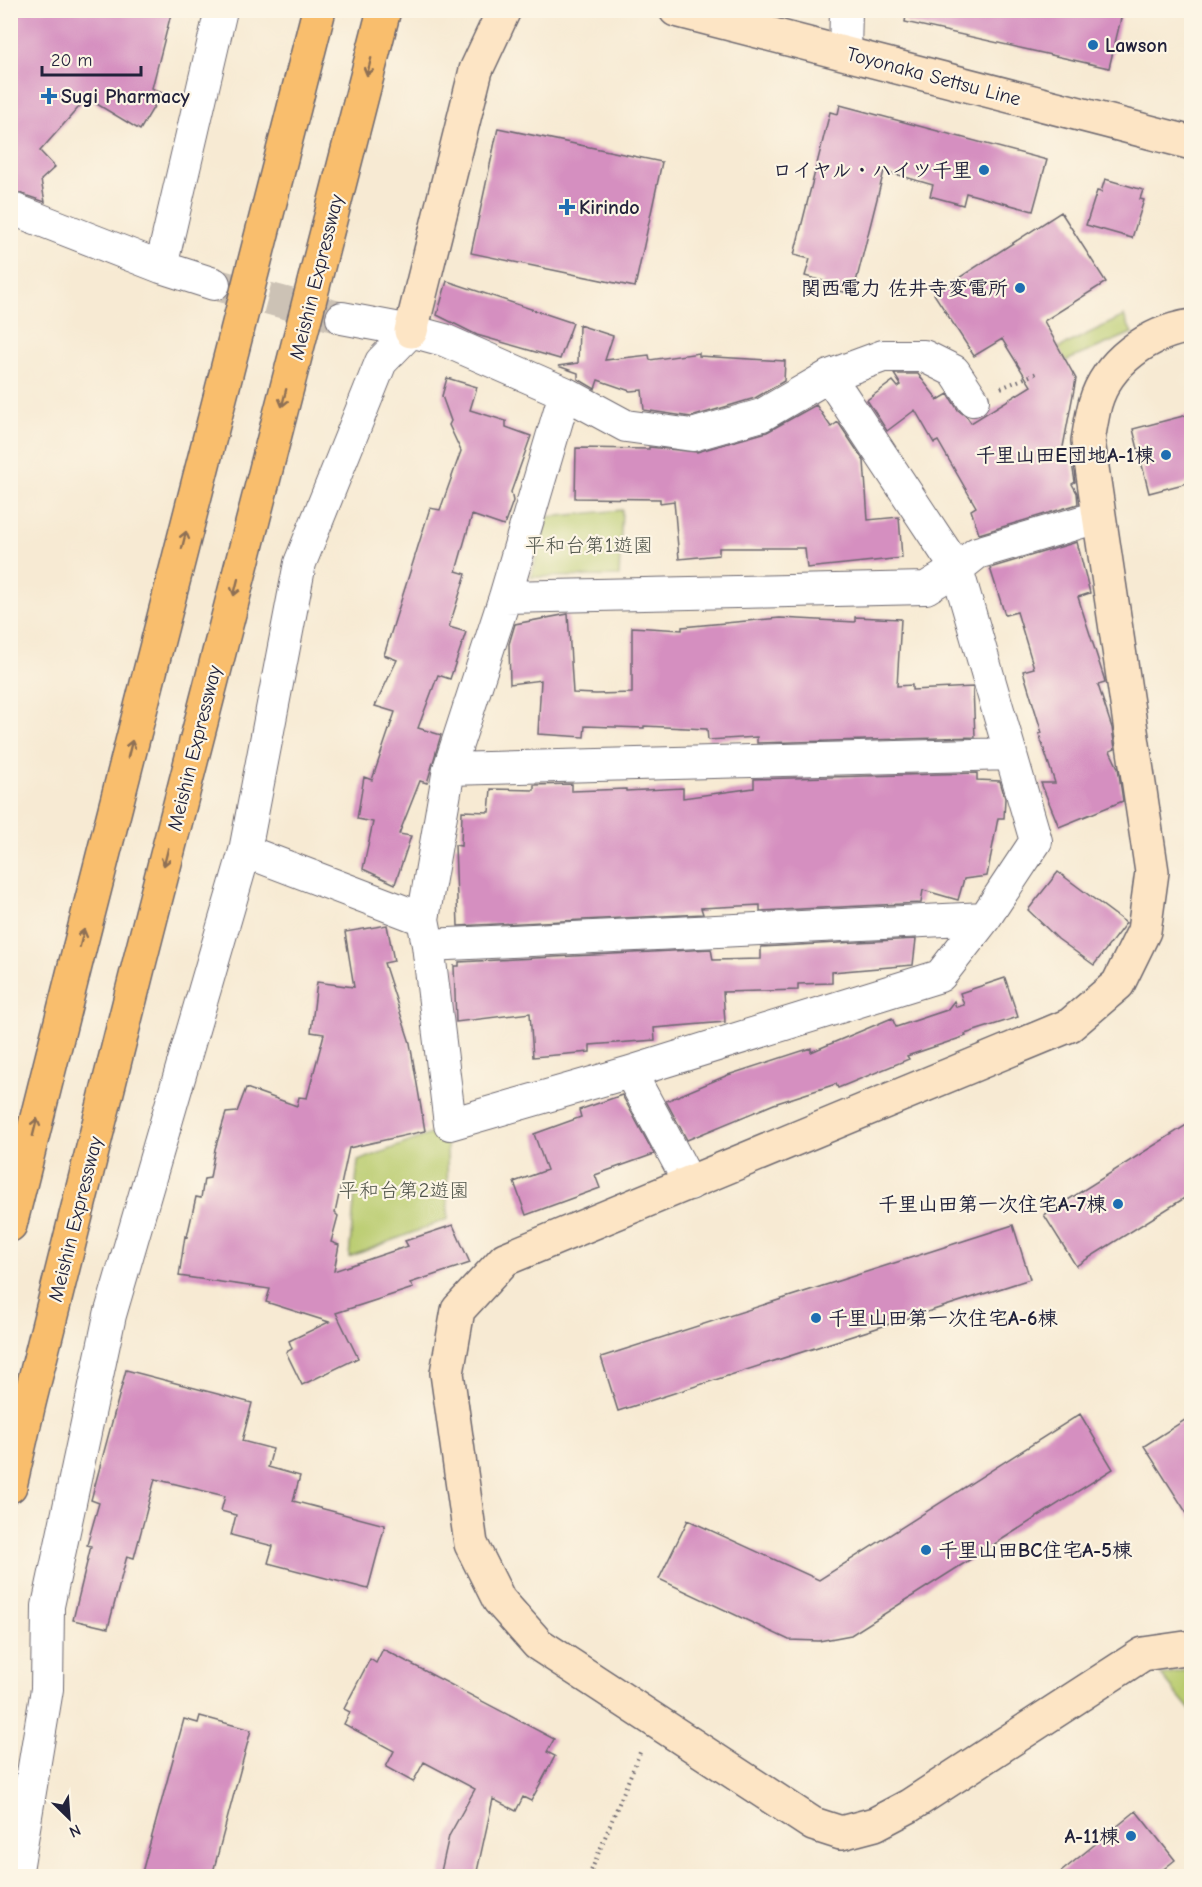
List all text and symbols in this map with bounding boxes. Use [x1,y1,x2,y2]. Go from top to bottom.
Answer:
place label: Lawson [1105,34,1168,57]
marker: Lawson [1086,38,1100,52]
scale bar [42,39,141,77]
street label: Toyonaka Settsu Line [844,42,1023,111]
text: 20 m [51,50,92,71]
one-way arrow [363,57,375,76]
place label: Sugi Pharmacy [61,85,191,108]
marker: Sugi Pharmacy [42,89,56,103]
place label: ロイヤル・ハイツ千里 [772,159,972,182]
marker: ロイヤル・ハイツ千里 [977,163,991,177]
street label: Meishin Expressway [285,192,348,362]
place label: Kirindo [579,196,640,219]
marker: Kirindo [560,200,574,214]
place label: 関西電力 佐井寺変電所 [801,277,1008,300]
marker: 関西電力 佐井寺変電所 [1013,281,1027,295]
one-way arrow [278,389,290,408]
place label: 千里山田E団地A-1棟 [975,444,1155,467]
marker: 千里山田E団地A-1棟 [1159,448,1173,462]
one-way arrow [178,531,190,550]
park label: 平和台第1遊園 [525,534,653,557]
one-way arrow [229,577,241,596]
street label: Meishin Expressway [163,663,226,833]
one-way arrow [125,740,136,759]
one-way arrow [160,848,172,867]
one-way arrow [76,929,88,948]
one-way arrow [29,1118,41,1137]
street label: Meishin Expressway [44,1134,107,1304]
park label: 平和台第2遊園 [339,1179,469,1202]
place label: 千里山田第一次住宅A-7棟 [878,1193,1107,1216]
marker: 千里山田第一次住宅A-7棟 [1111,1197,1125,1211]
place label: 千里山田第一次住宅A-6棟 [828,1307,1058,1330]
marker: 千里山田第一次住宅A-6棟 [809,1311,823,1325]
place label: 千里山田BC住宅A-5棟 [938,1539,1133,1562]
marker: 千里山田BC住宅A-5棟 [919,1543,933,1557]
north arrow [39,1788,99,1848]
text: N [66,1820,83,1841]
place label: A-11棟 [1064,1825,1120,1848]
marker: A-11棟 [1124,1829,1138,1843]

